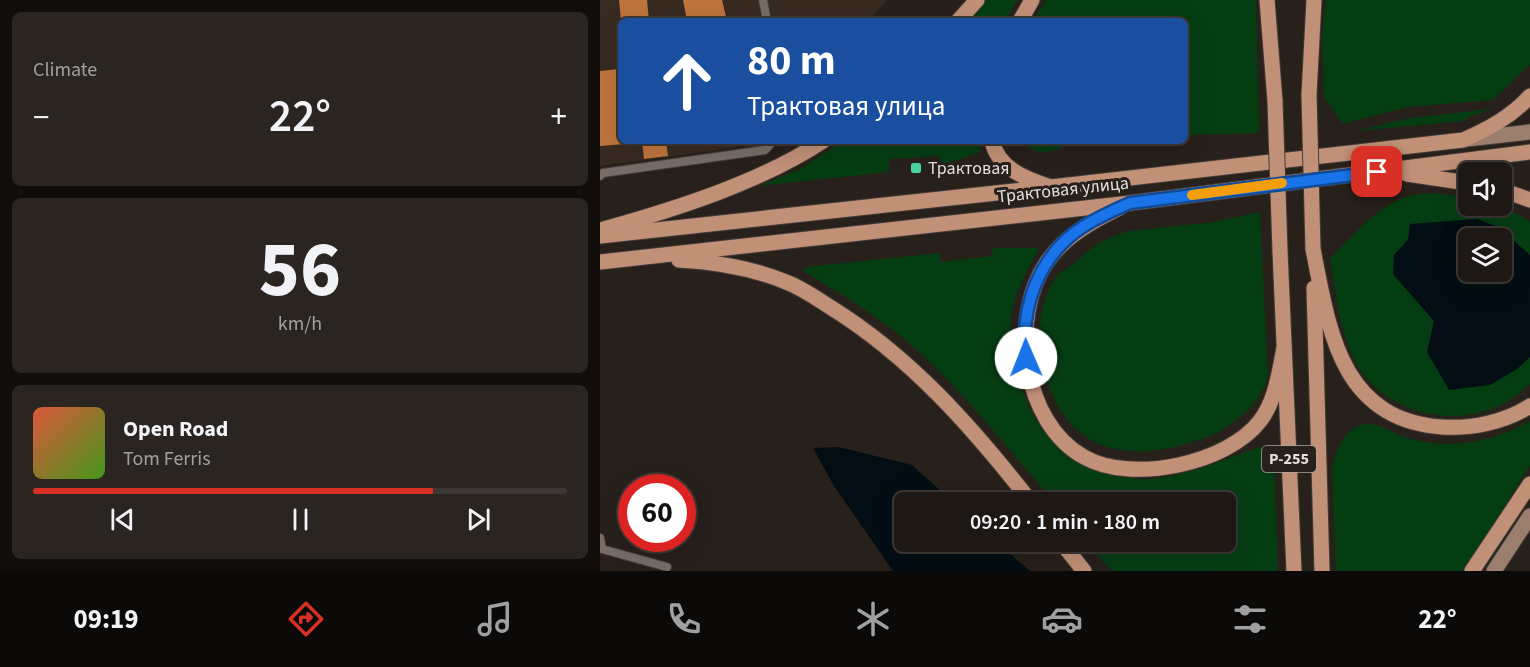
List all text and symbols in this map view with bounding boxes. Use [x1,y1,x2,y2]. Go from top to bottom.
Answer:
text: 80 m [747,31,836,91]
icon: ahead [648,42,726,120]
text: Climate [33,56,97,84]
text: 22° [269,85,331,149]
text: Трактовая улица [747,87,945,126]
text: − [33,94,49,141]
text: + [551,94,567,141]
pin [1351,146,1402,197]
icon: arrive [1360,155,1393,188]
place label: Трактовая [928,156,1010,181]
marker: Трактовая [909,161,923,175]
map controls [1458,162,1512,282]
button: sound [1458,162,1512,216]
street label: Трактовая улица [996,171,1130,209]
text: 56 [259,215,341,326]
button: layers [1458,228,1512,282]
text: km/h [278,310,322,338]
position arrow [994,326,1058,390]
text: Open Road [123,413,228,445]
text: Tom Ferris [123,445,211,473]
road number: Р-255 [1262,446,1316,472]
speed limit sign: 60 [618,474,696,552]
icon: previous [106,503,139,536]
icon: pause [284,503,317,536]
icon: next [462,503,495,536]
text: 09:20 · 1 min · 180 m [970,506,1160,538]
icon: directions [285,598,327,640]
icon: music [474,598,516,640]
icon: phone [663,598,705,640]
icon: climate [852,598,894,640]
icon: car [1041,598,1083,640]
icon: filters [1229,598,1271,640]
text: 09:19 [73,600,139,639]
text: 22° [1418,600,1457,639]

